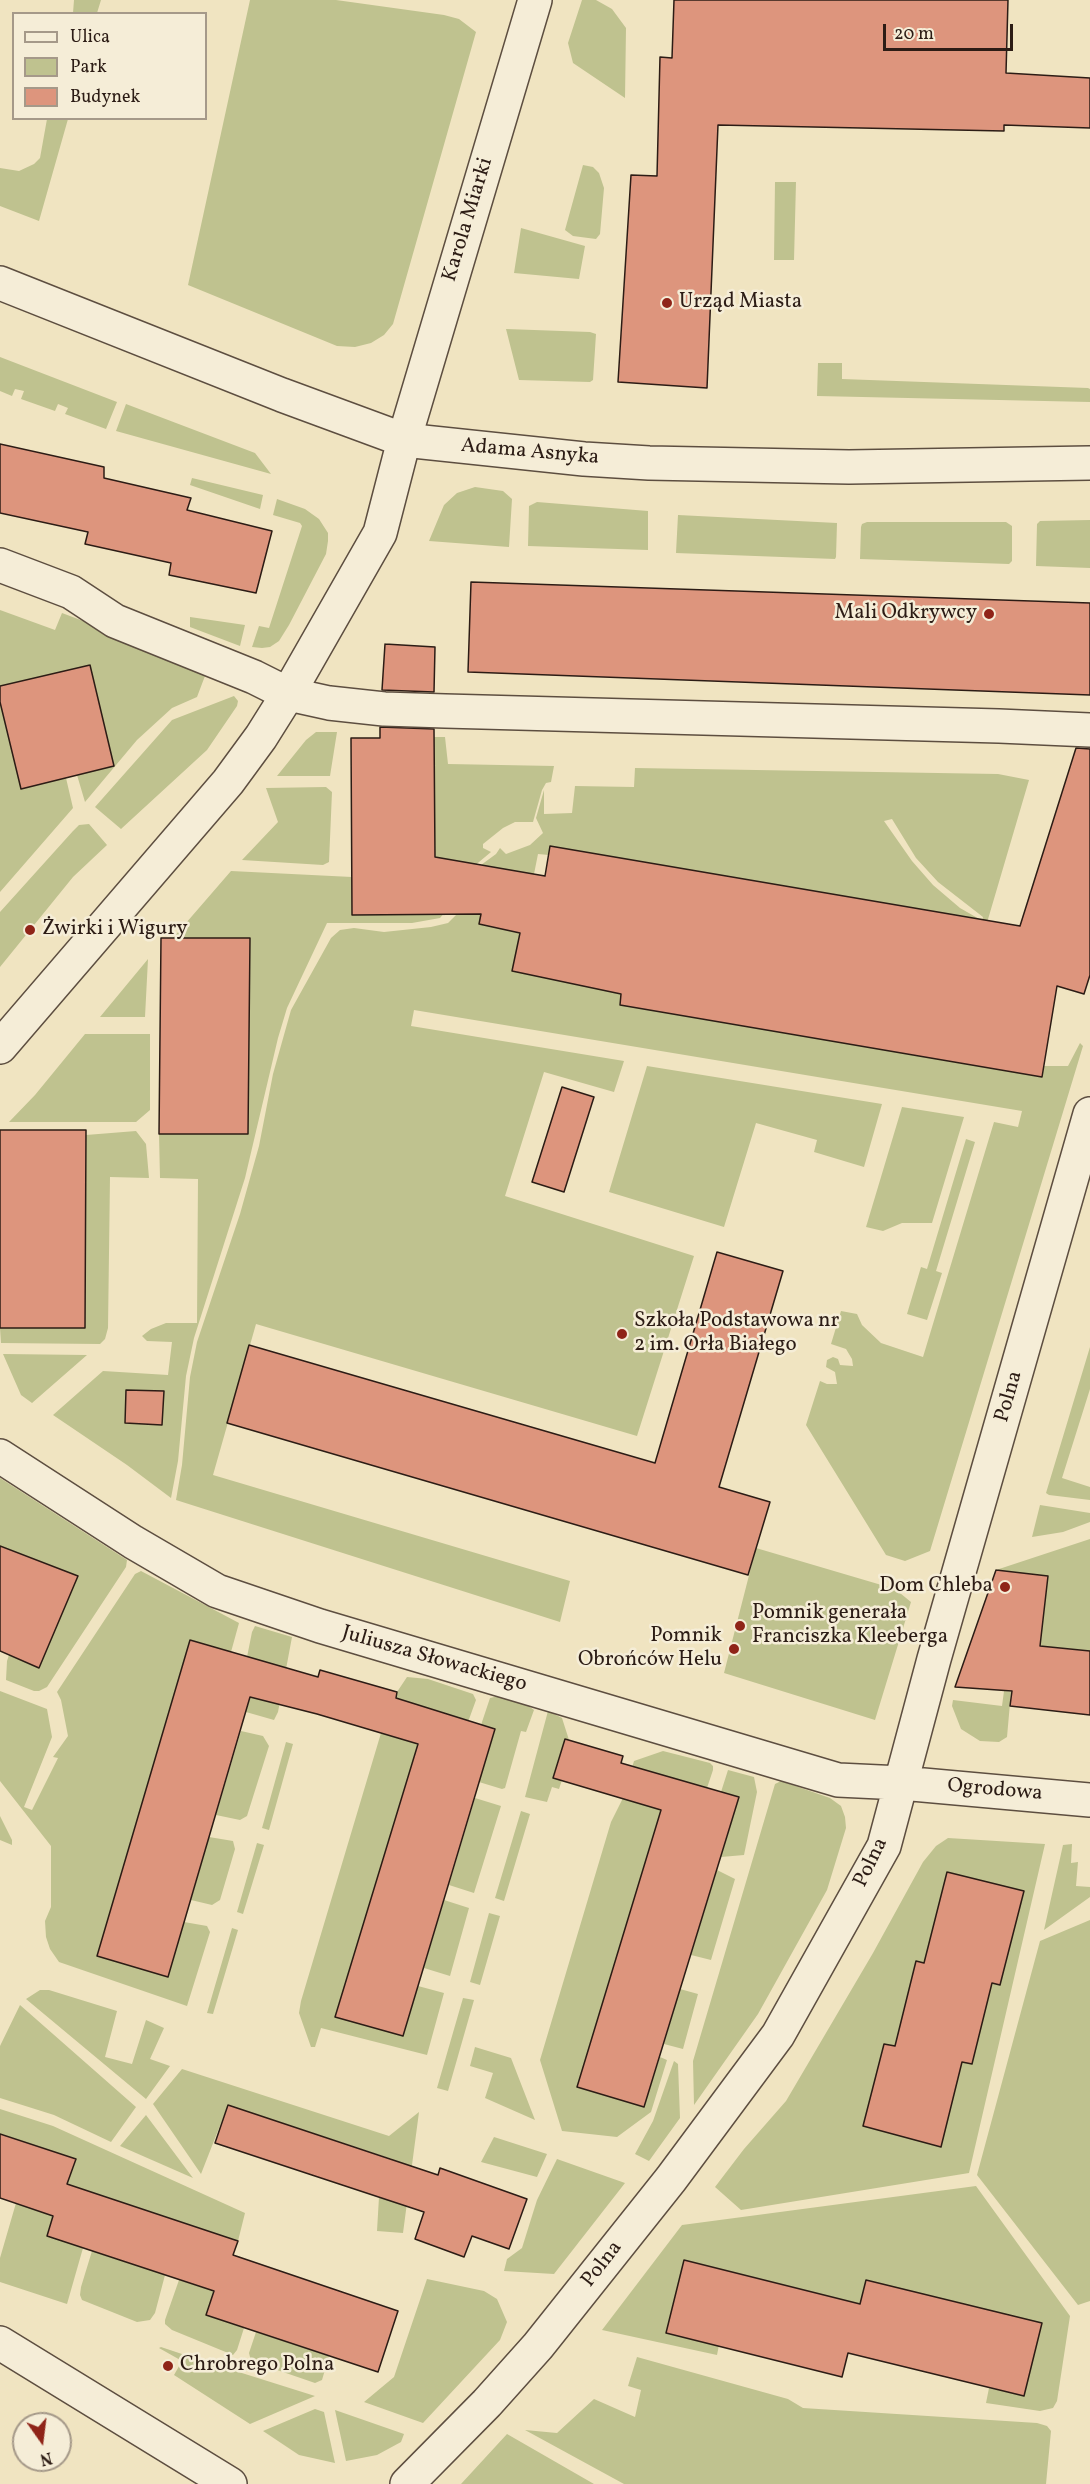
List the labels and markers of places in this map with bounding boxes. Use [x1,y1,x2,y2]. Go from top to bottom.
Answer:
place label: Urząd Miasta [679,290,802,316]
marker: Urząd Miasta [660,296,674,310]
place label: Mali Odkrywcy [835,601,977,627]
marker: Mali Odkrywcy [982,607,996,621]
place label: Żwirki i Wigury [42,917,188,943]
marker: Żwirki i Wigury [23,923,37,937]
place label: Szkoła Podstawowa nr 2 im. Orła Białego [634,1309,839,1359]
marker: Szkoła Podstawowa nr 2 im. Orła Białego [615,1327,629,1341]
place label: Dom Chleba [879,1574,993,1600]
marker: Dom Chleba [998,1580,1012,1594]
place label: Pomnik generała Franciszka Kleeberga [752,1601,948,1651]
marker: Pomnik generała Franciszka Kleeberga [733,1619,747,1633]
place label: Pomnik Obrońców Helu [578,1624,722,1674]
marker: Pomnik Obrońców Helu [727,1642,741,1656]
place label: Chrobrego Polna [180,2353,334,2379]
marker: Chrobrego Polna [161,2359,175,2373]

